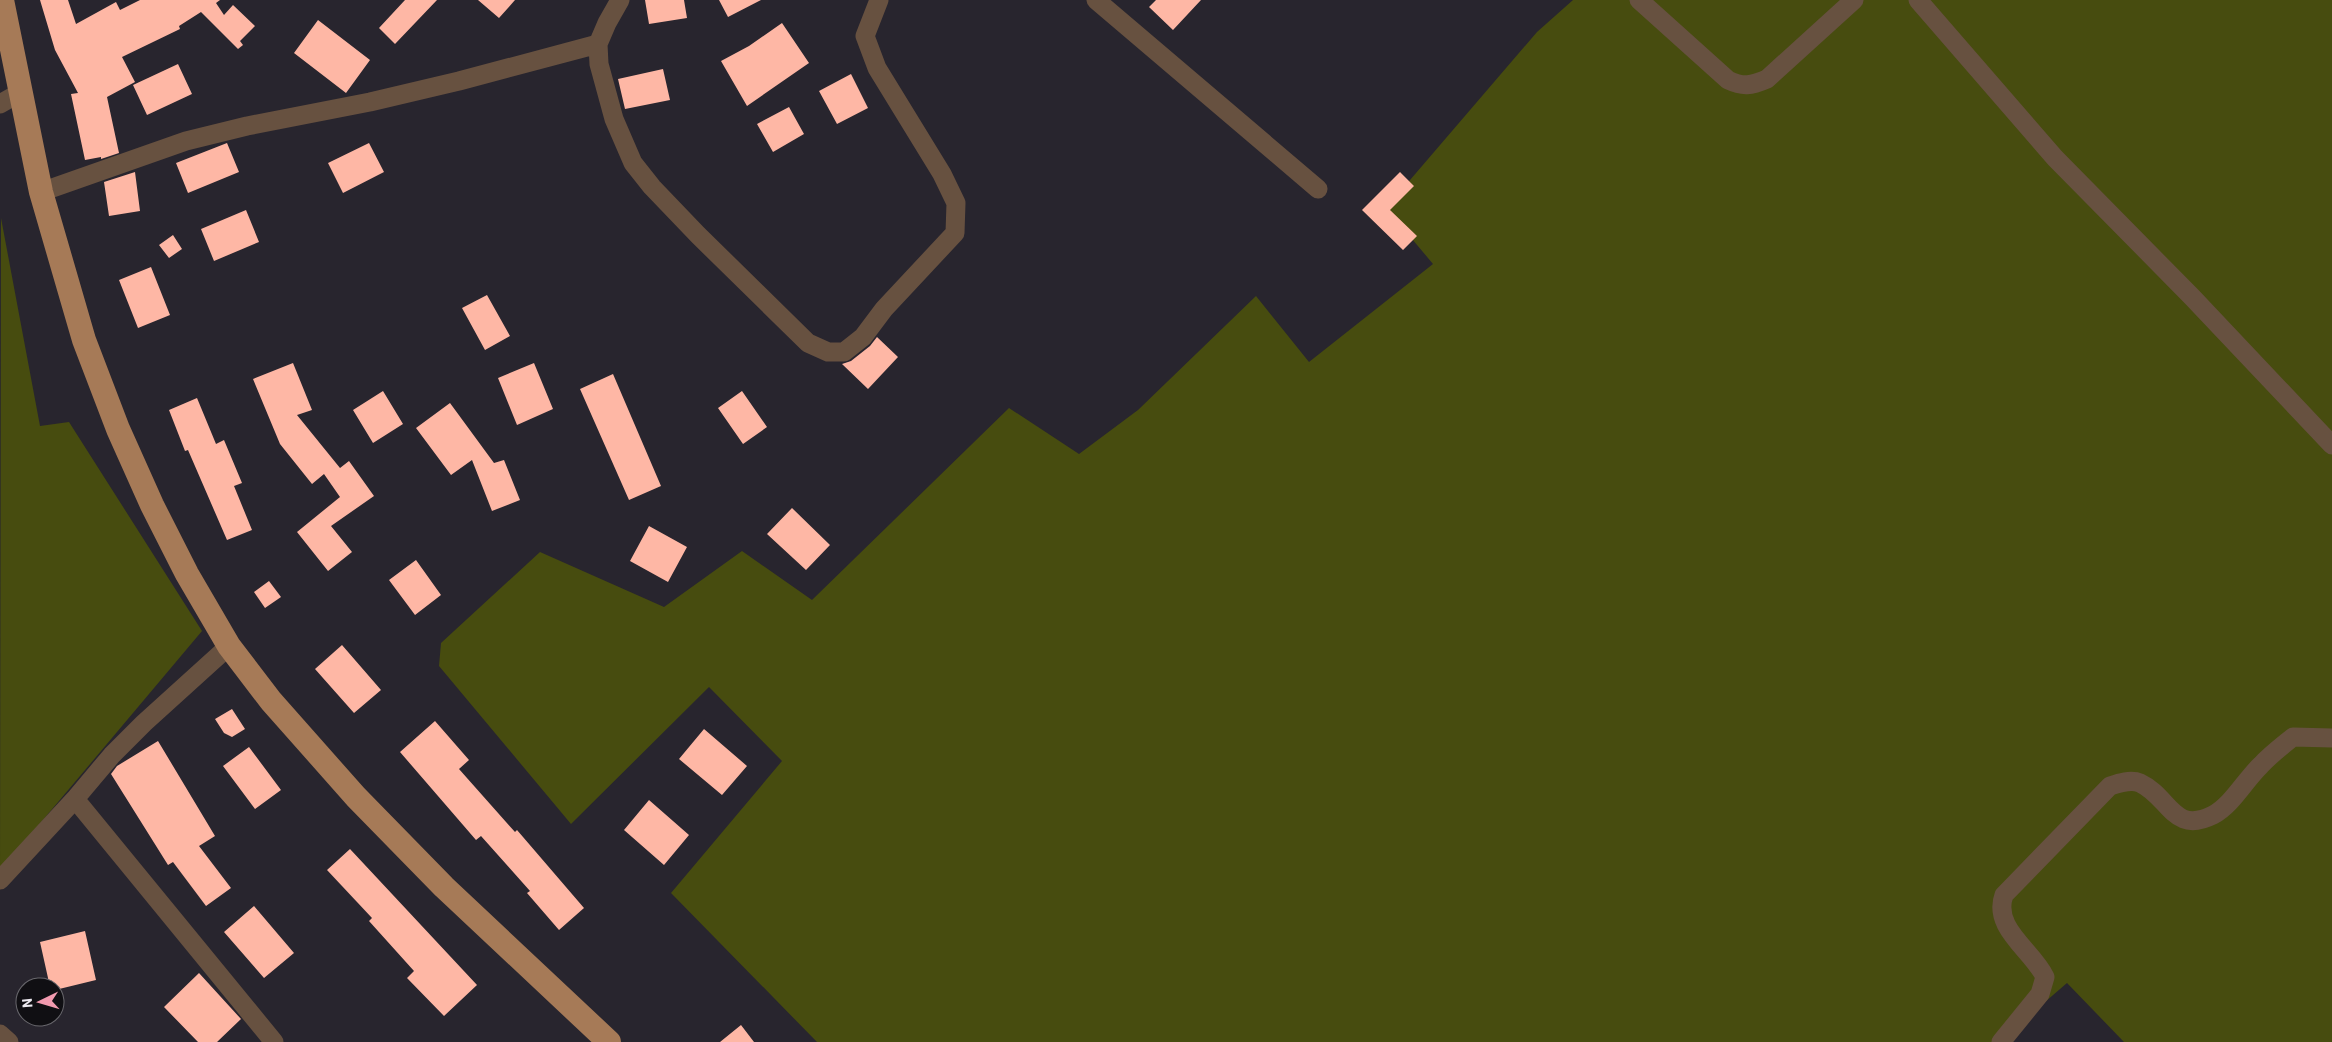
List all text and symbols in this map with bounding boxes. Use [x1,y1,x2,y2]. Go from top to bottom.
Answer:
north arrow [15,977,65,1027]
text: N [18,998,35,1009]

